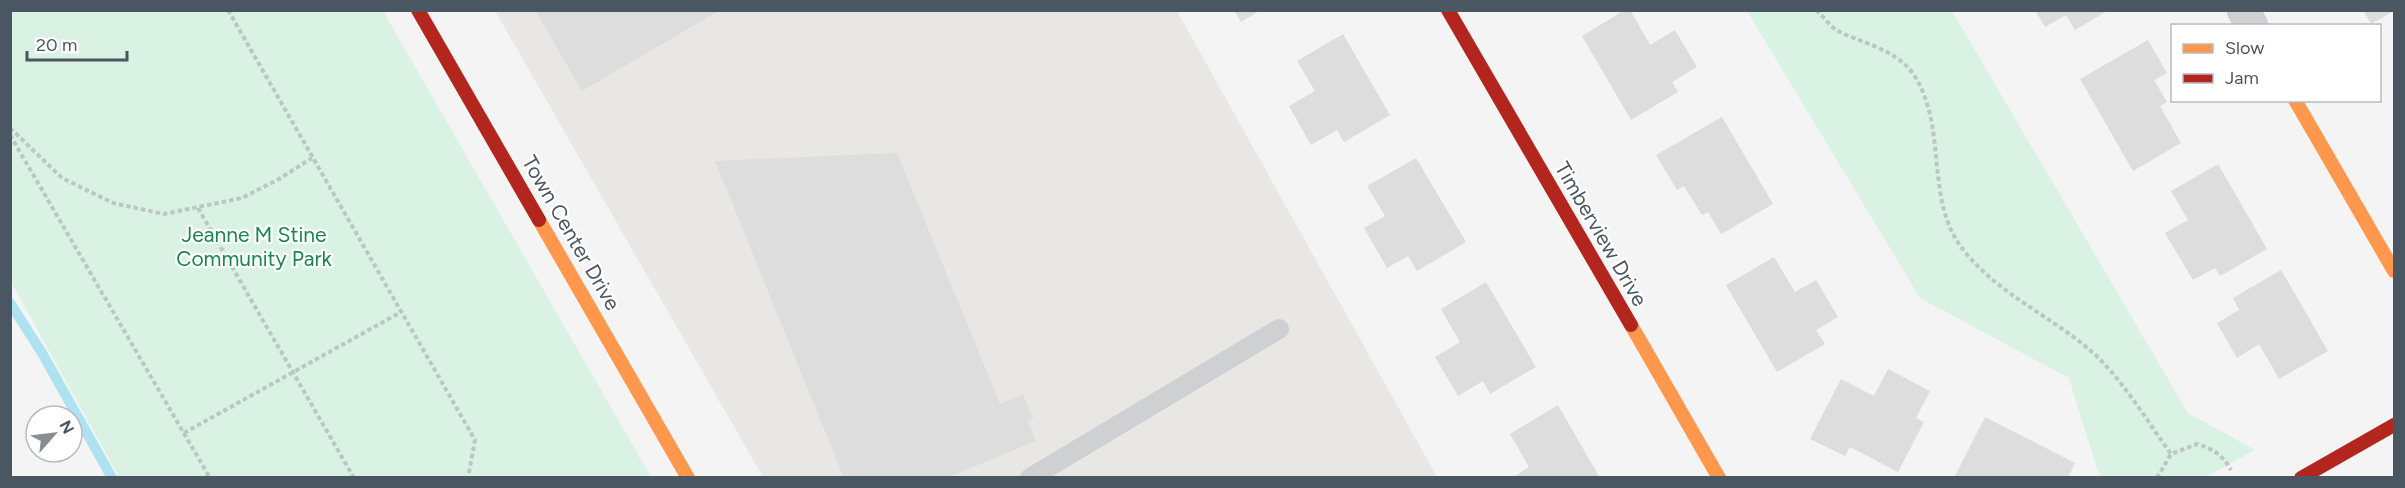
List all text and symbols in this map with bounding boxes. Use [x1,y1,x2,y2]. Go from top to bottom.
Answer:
scale bar [27,24,128,62]
legend [2171,24,2381,102]
text: 20 m [36,34,77,56]
text: Slow [2225,37,2264,59]
text: Jam [2225,67,2259,89]
street label: Town Center Drive [517,151,626,314]
street label: Timberview Drive [1550,157,1653,310]
park label: Jeanne M Stine Community Park [176,222,333,271]
north arrow [24,404,84,464]
text: N [56,417,78,437]

